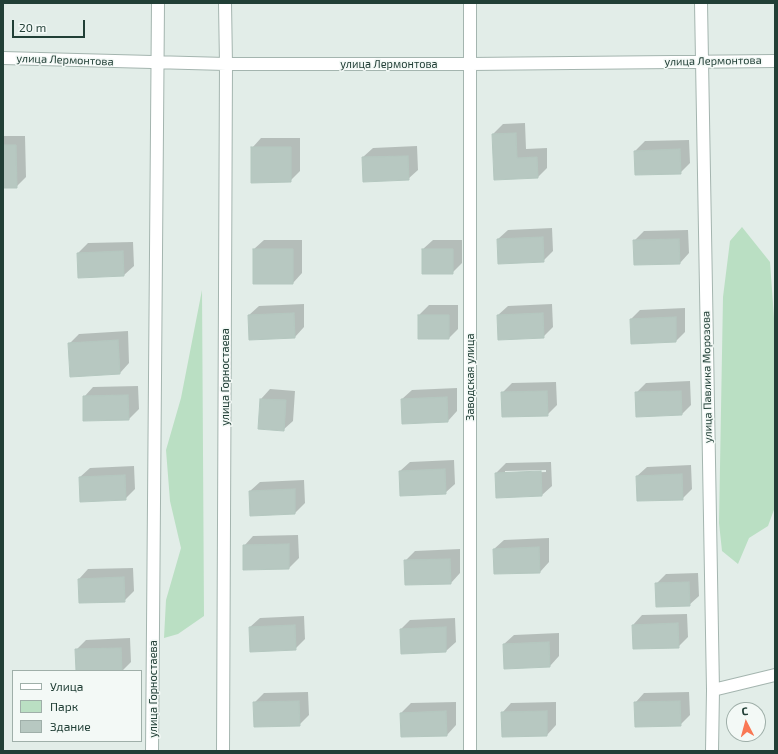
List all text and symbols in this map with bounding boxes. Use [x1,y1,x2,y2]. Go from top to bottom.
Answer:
scale bar [14,12,87,38]
text: 20 m [19,20,46,34]
street label: улица Лермонтова [16,52,114,68]
street label: улица Лермонтова [664,54,762,68]
street label: улица Лермонтова [340,57,438,71]
street label: улица Павлика Морозова [699,311,715,443]
street label: улица Горностаева [218,328,232,426]
street label: Заводская улица [463,333,477,421]
street label: улица Горностаева [146,640,160,738]
legend [12,670,142,742]
text: Улица [50,679,83,693]
text: Парк [50,699,78,713]
north arrow [726,702,766,742]
text: С [741,704,749,717]
text: Здание [50,719,91,733]

